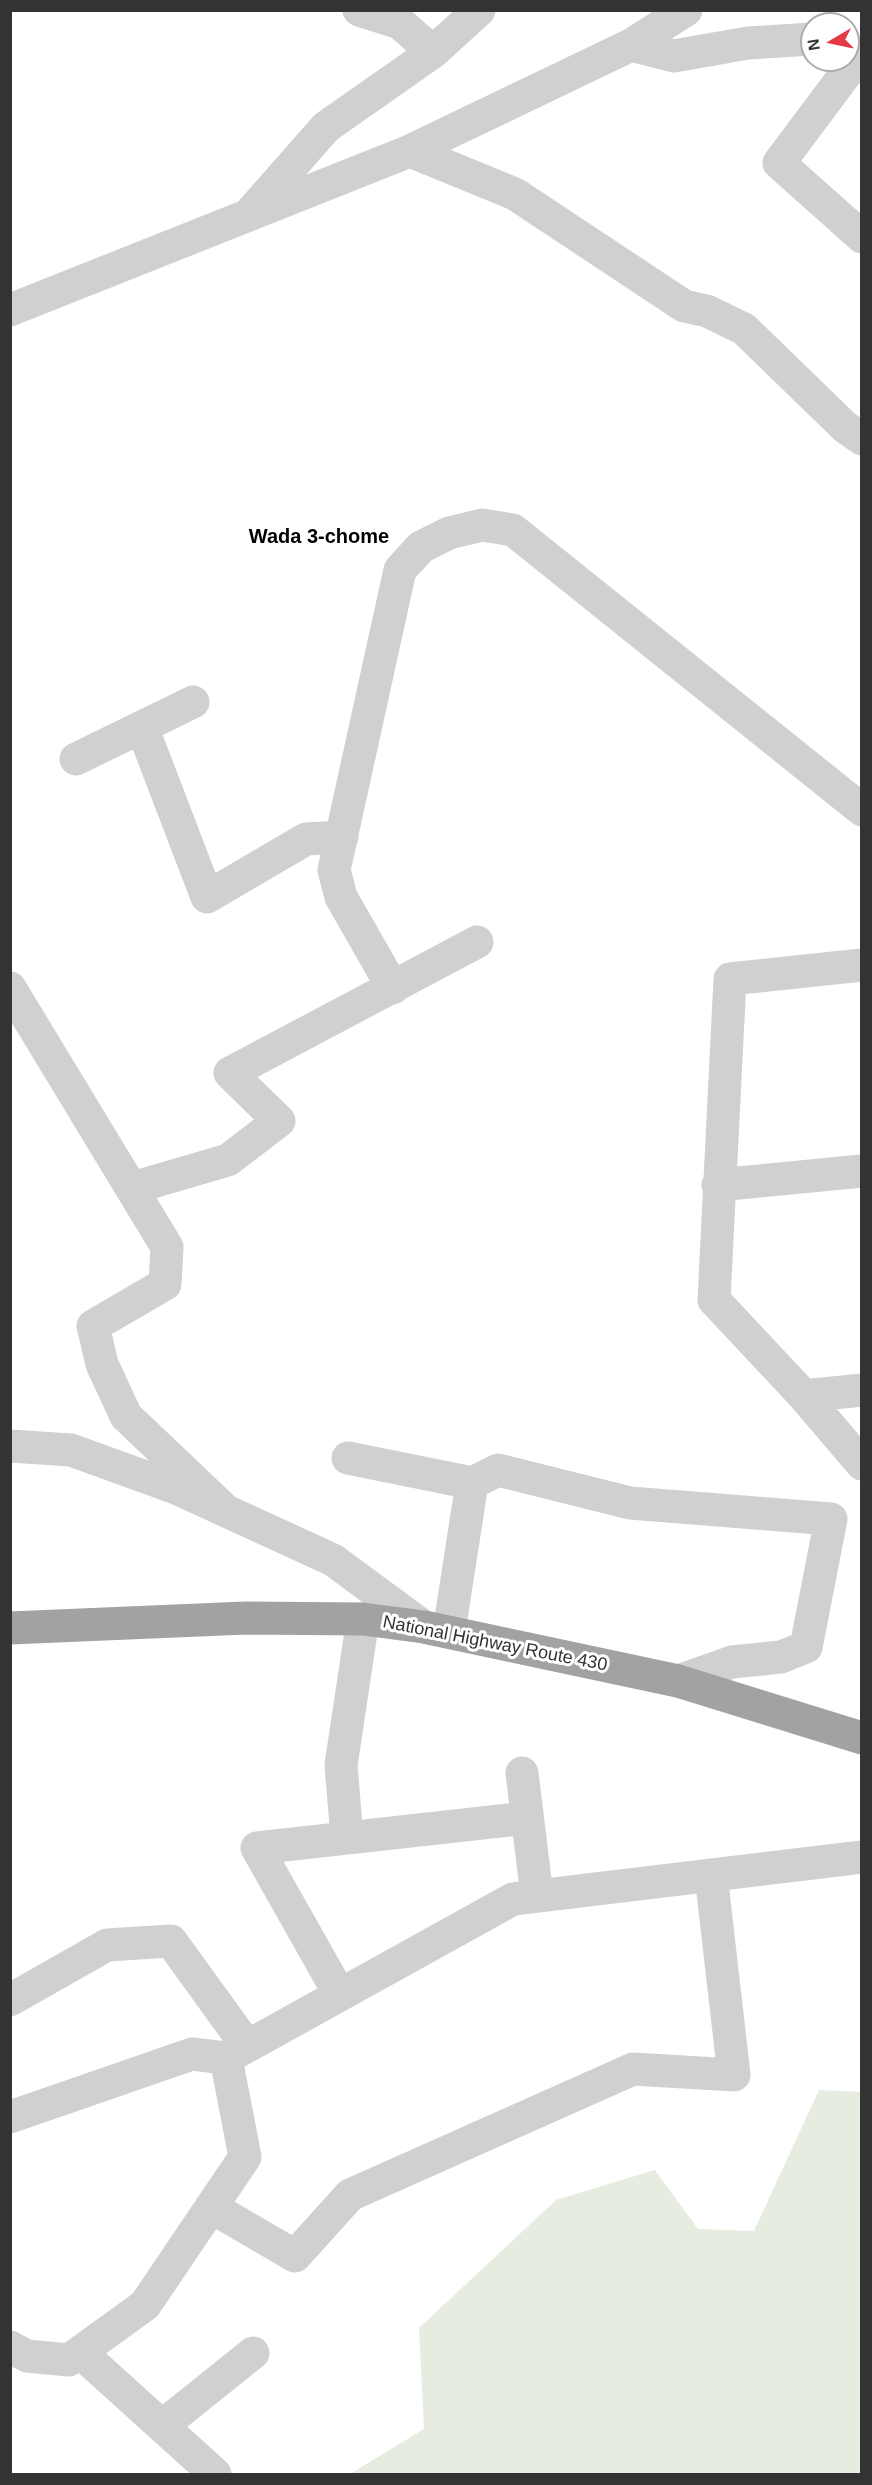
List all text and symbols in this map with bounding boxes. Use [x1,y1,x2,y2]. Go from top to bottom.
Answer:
north arrow [800,12,860,72]
text: N [804,38,823,52]
district label: Wada 3-chome [249,525,389,549]
street label: National Highway Route 430 [381,1612,609,1676]

